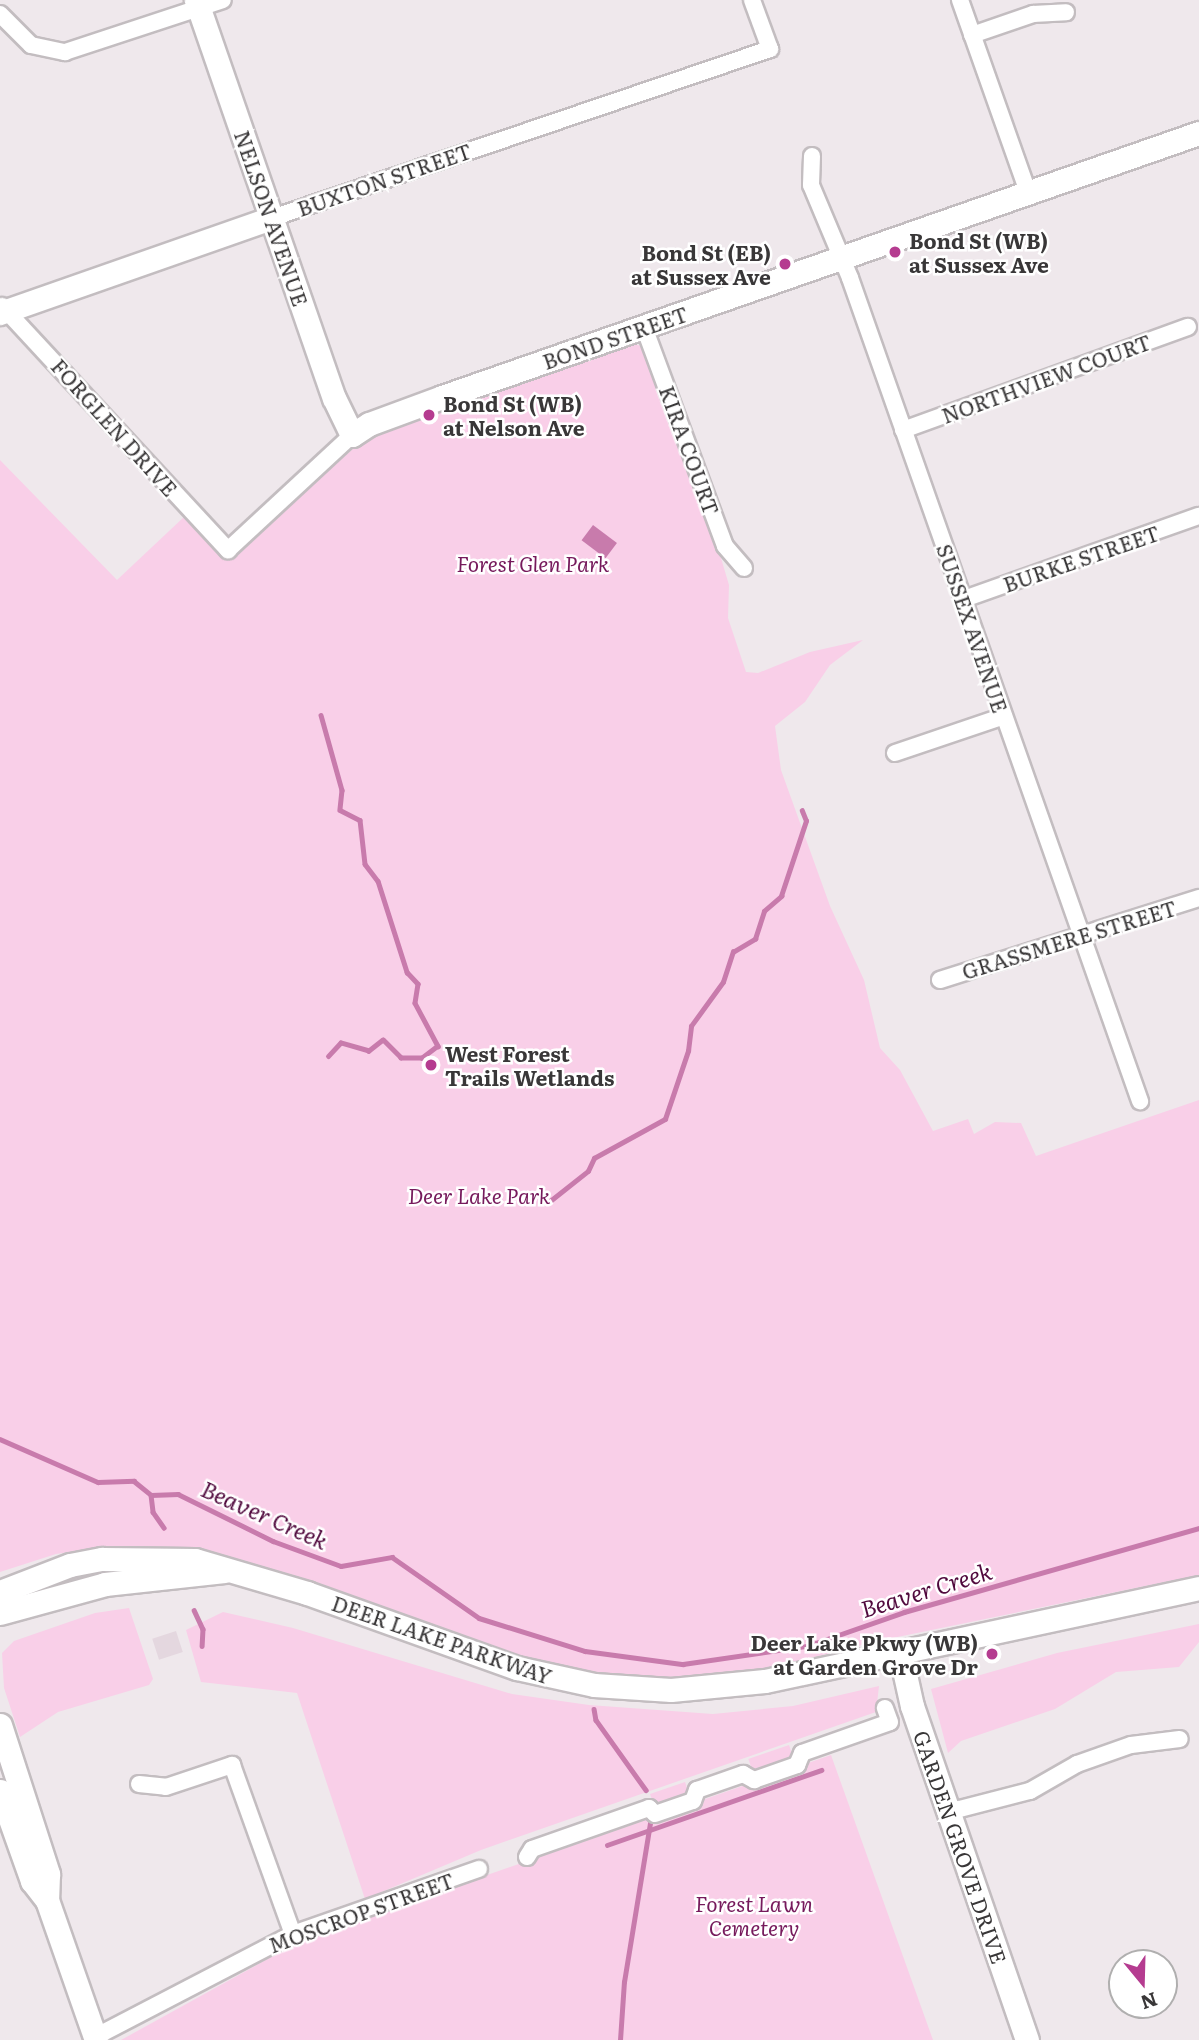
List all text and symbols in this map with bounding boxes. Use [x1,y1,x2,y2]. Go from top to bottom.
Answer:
street label: NELSON AVENUE [230,127,314,309]
street label: BUXTON STREET [294,137,474,221]
place label: Bond St (WB) at Sussex Ave [909,227,1049,277]
place label: Bond St (EB) at Sussex Ave [631,239,771,289]
marker: Bond St (WB) at Sussex Ave [887,244,903,260]
marker: Bond St (EB) at Sussex Ave [777,256,793,272]
street label: BOND STREET [539,300,691,374]
street label: NORTHVIEW COURT [938,328,1154,428]
street label: FORGLEN DRIVE [47,353,183,501]
street label: KIRA COURT [655,382,725,518]
place label: Bond St (WB) at Nelson Ave [443,390,585,440]
marker: Bond St (WB) at Nelson Ave [421,407,437,423]
street label: BURKE STREET [999,519,1163,597]
street label: SUSSEX AVENUE [932,540,1014,716]
park label: Forest Glen Park [457,550,609,576]
street label: GRASSMERE STREET [959,894,1179,984]
place label: West Forest Trails Wetlands [445,1040,614,1090]
marker: West Forest Trails Wetlands [423,1057,439,1073]
park label: Deer Lake Park [408,1182,550,1208]
water label: Beaver Creek [198,1474,332,1554]
water label: Beaver Creek [857,1556,995,1622]
street label: DEER LAKE PARKWAY [329,1589,555,1689]
place label: Deer Lake Pkwy (WB) at Garden Grove Dr [750,1629,978,1679]
marker: Deer Lake Pkwy (WB) at Garden Grove Dr [984,1646,1000,1662]
street label: GARDEN GROVE DRIVE [909,1727,1013,1967]
street label: MOSCROP STREET [265,1867,457,1957]
park label: Forest Lawn Cemetery [695,1890,813,1940]
north arrow [1108,1949,1178,2019]
text: N [1137,1986,1161,2018]

